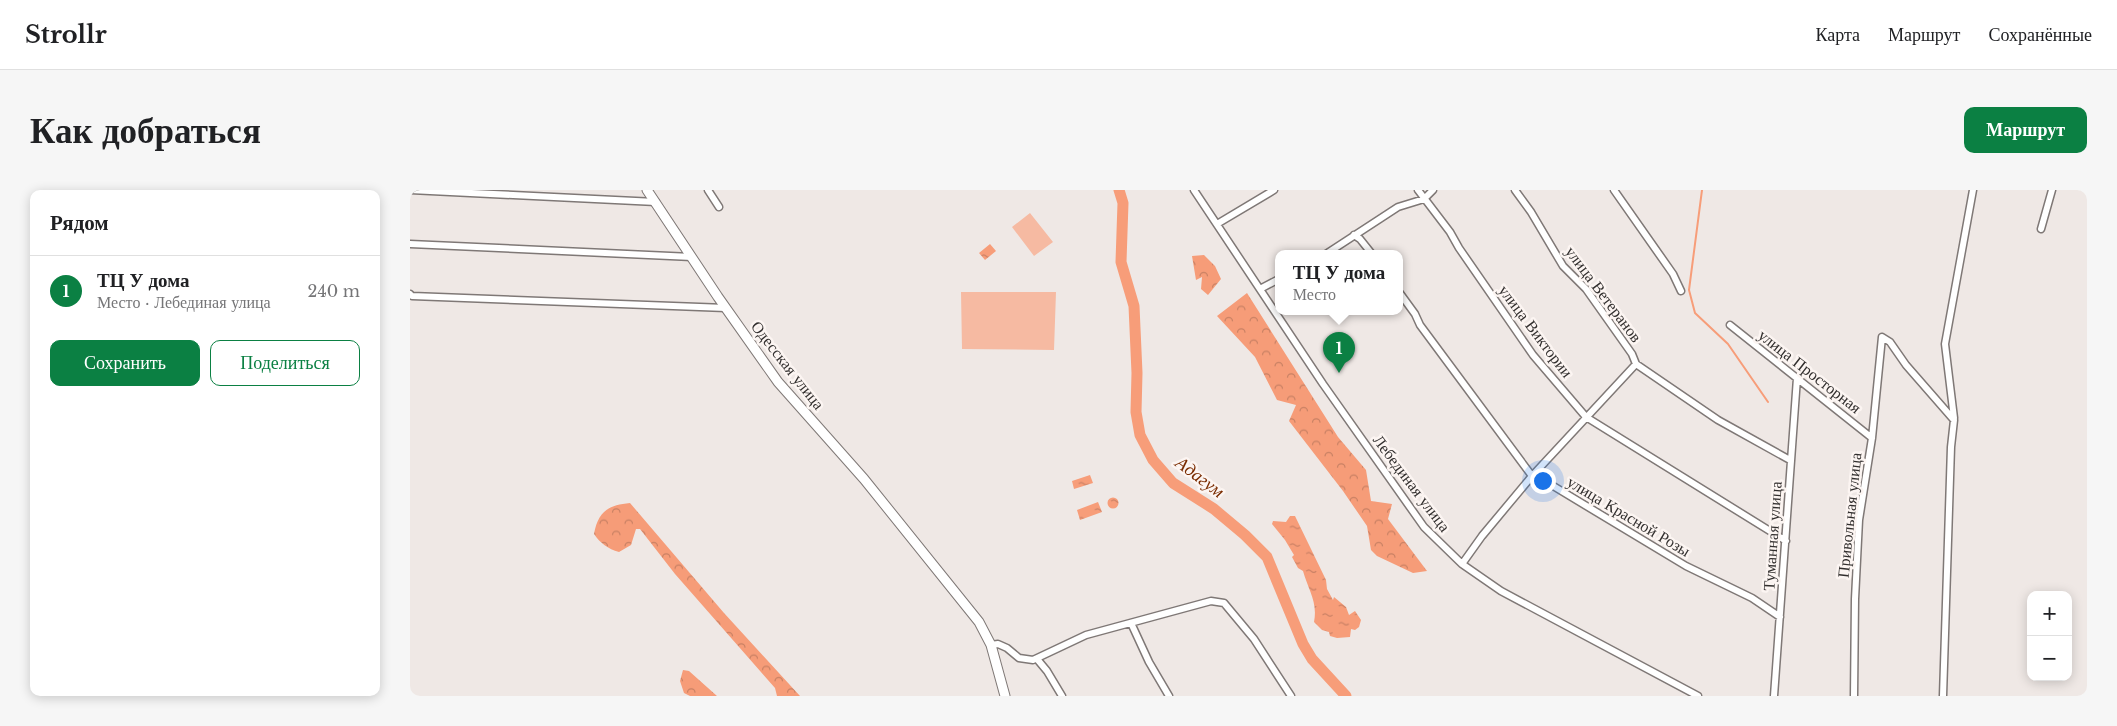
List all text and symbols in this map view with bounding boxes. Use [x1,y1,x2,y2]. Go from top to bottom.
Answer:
text: Strollr [25,20,107,49]
text: Карта [1815,24,1860,46]
text: Маршрут [1888,24,1960,46]
text: Сохранённые [1988,24,2092,46]
button: Маршрут [1964,107,2087,153]
text: Как добраться [30,109,261,152]
text: Рядом [50,210,109,236]
street label: улица Ветеранов [1561,242,1647,346]
popup [1275,250,1403,315]
text: ТЦ У дома [1293,261,1385,284]
text: ТЦ У дома [97,269,190,292]
text: 1 [63,281,69,301]
text: 240 m [308,281,360,301]
street label: улица Виктории [1495,281,1578,382]
text: Место [1293,284,1336,304]
text: Место · Лебединая улица [97,292,271,312]
street label: Одесская улица [747,317,829,413]
street label: улица Просторная [1755,325,1866,418]
pin: 1 [1323,332,1355,373]
button: Сохранить [50,340,200,386]
button: Поделиться [210,340,360,386]
street label: Лебединая улица [1369,430,1455,536]
water label: Адагум [1171,451,1229,503]
street label: Привольная улица [1832,451,1866,579]
your location [1530,468,1556,494]
street label: улица Красной Розы [1564,471,1694,561]
street label: Туманная улица [1758,481,1786,591]
map controls [2027,591,2072,681]
button: + [2027,591,2072,636]
button: − [2027,636,2072,681]

